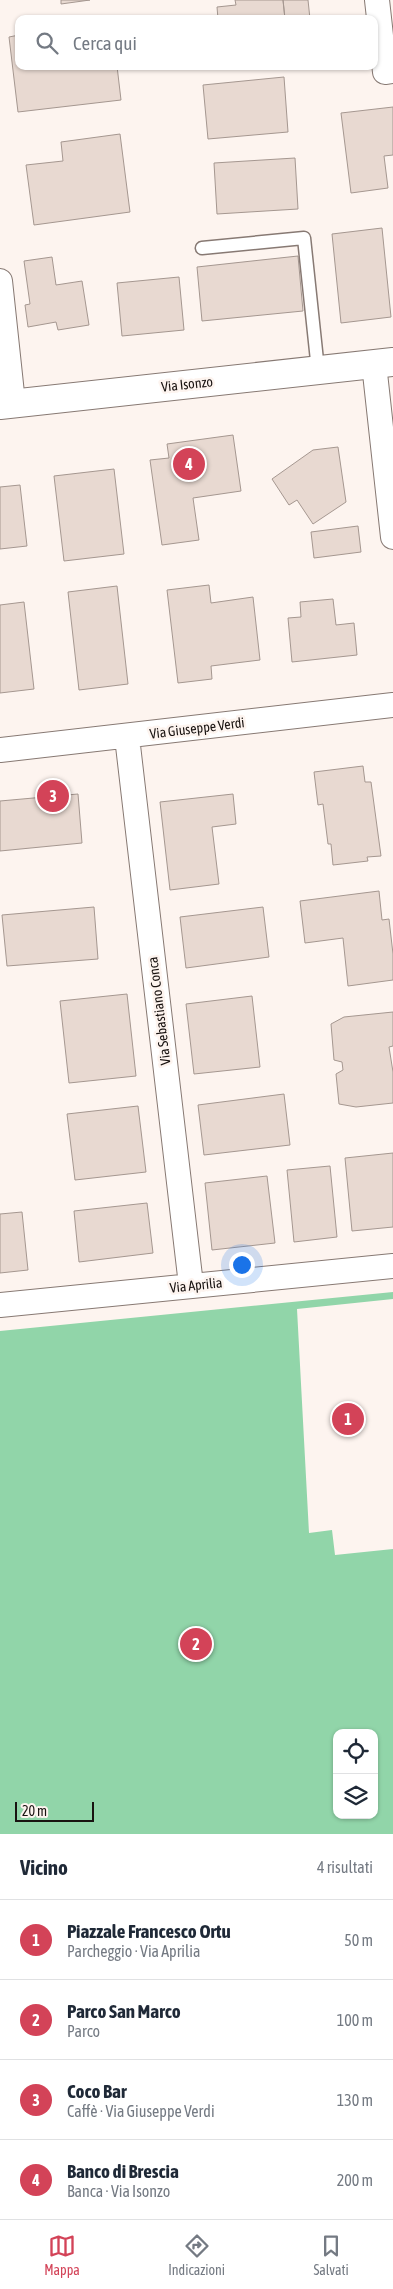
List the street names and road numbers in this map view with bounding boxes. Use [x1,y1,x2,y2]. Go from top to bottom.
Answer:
street label: Via Isonzo [160,373,214,395]
street label: Via Giuseppe Verdi [149,714,245,742]
street label: Via Sebastiano Conca [144,956,174,1066]
street label: Via Aprilia [169,1274,223,1296]

